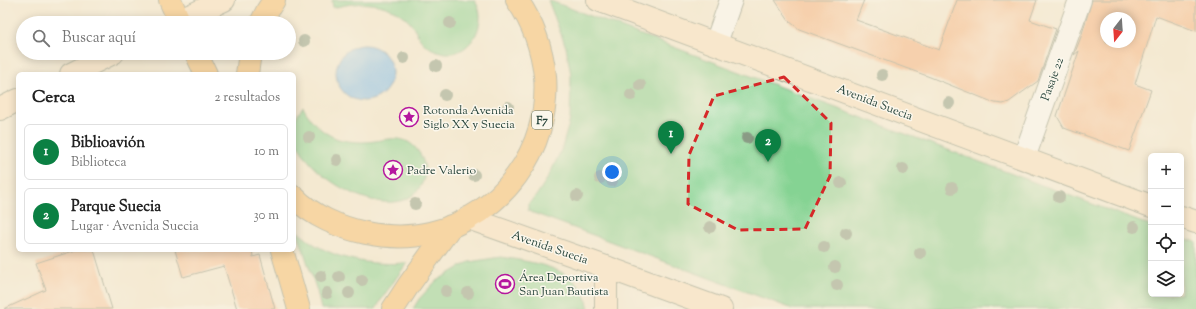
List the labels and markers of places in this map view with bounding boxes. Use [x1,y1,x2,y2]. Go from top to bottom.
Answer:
place label: Rotonda Avenida Siglo XX y Suecia [423,102,515,134]
place icon: Rotonda Avenida Siglo XX y Suecia [398,106,420,128]
pin: 1 [658,121,684,154]
pin: 2 [755,129,781,162]
place icon: Padre Valerio [382,159,404,181]
place label: Padre Valerio [407,162,476,180]
place label: Área Deportiva San Juan Bautista [519,269,609,301]
sports icon: Área Deportiva San Juan Bautista [494,273,516,295]

